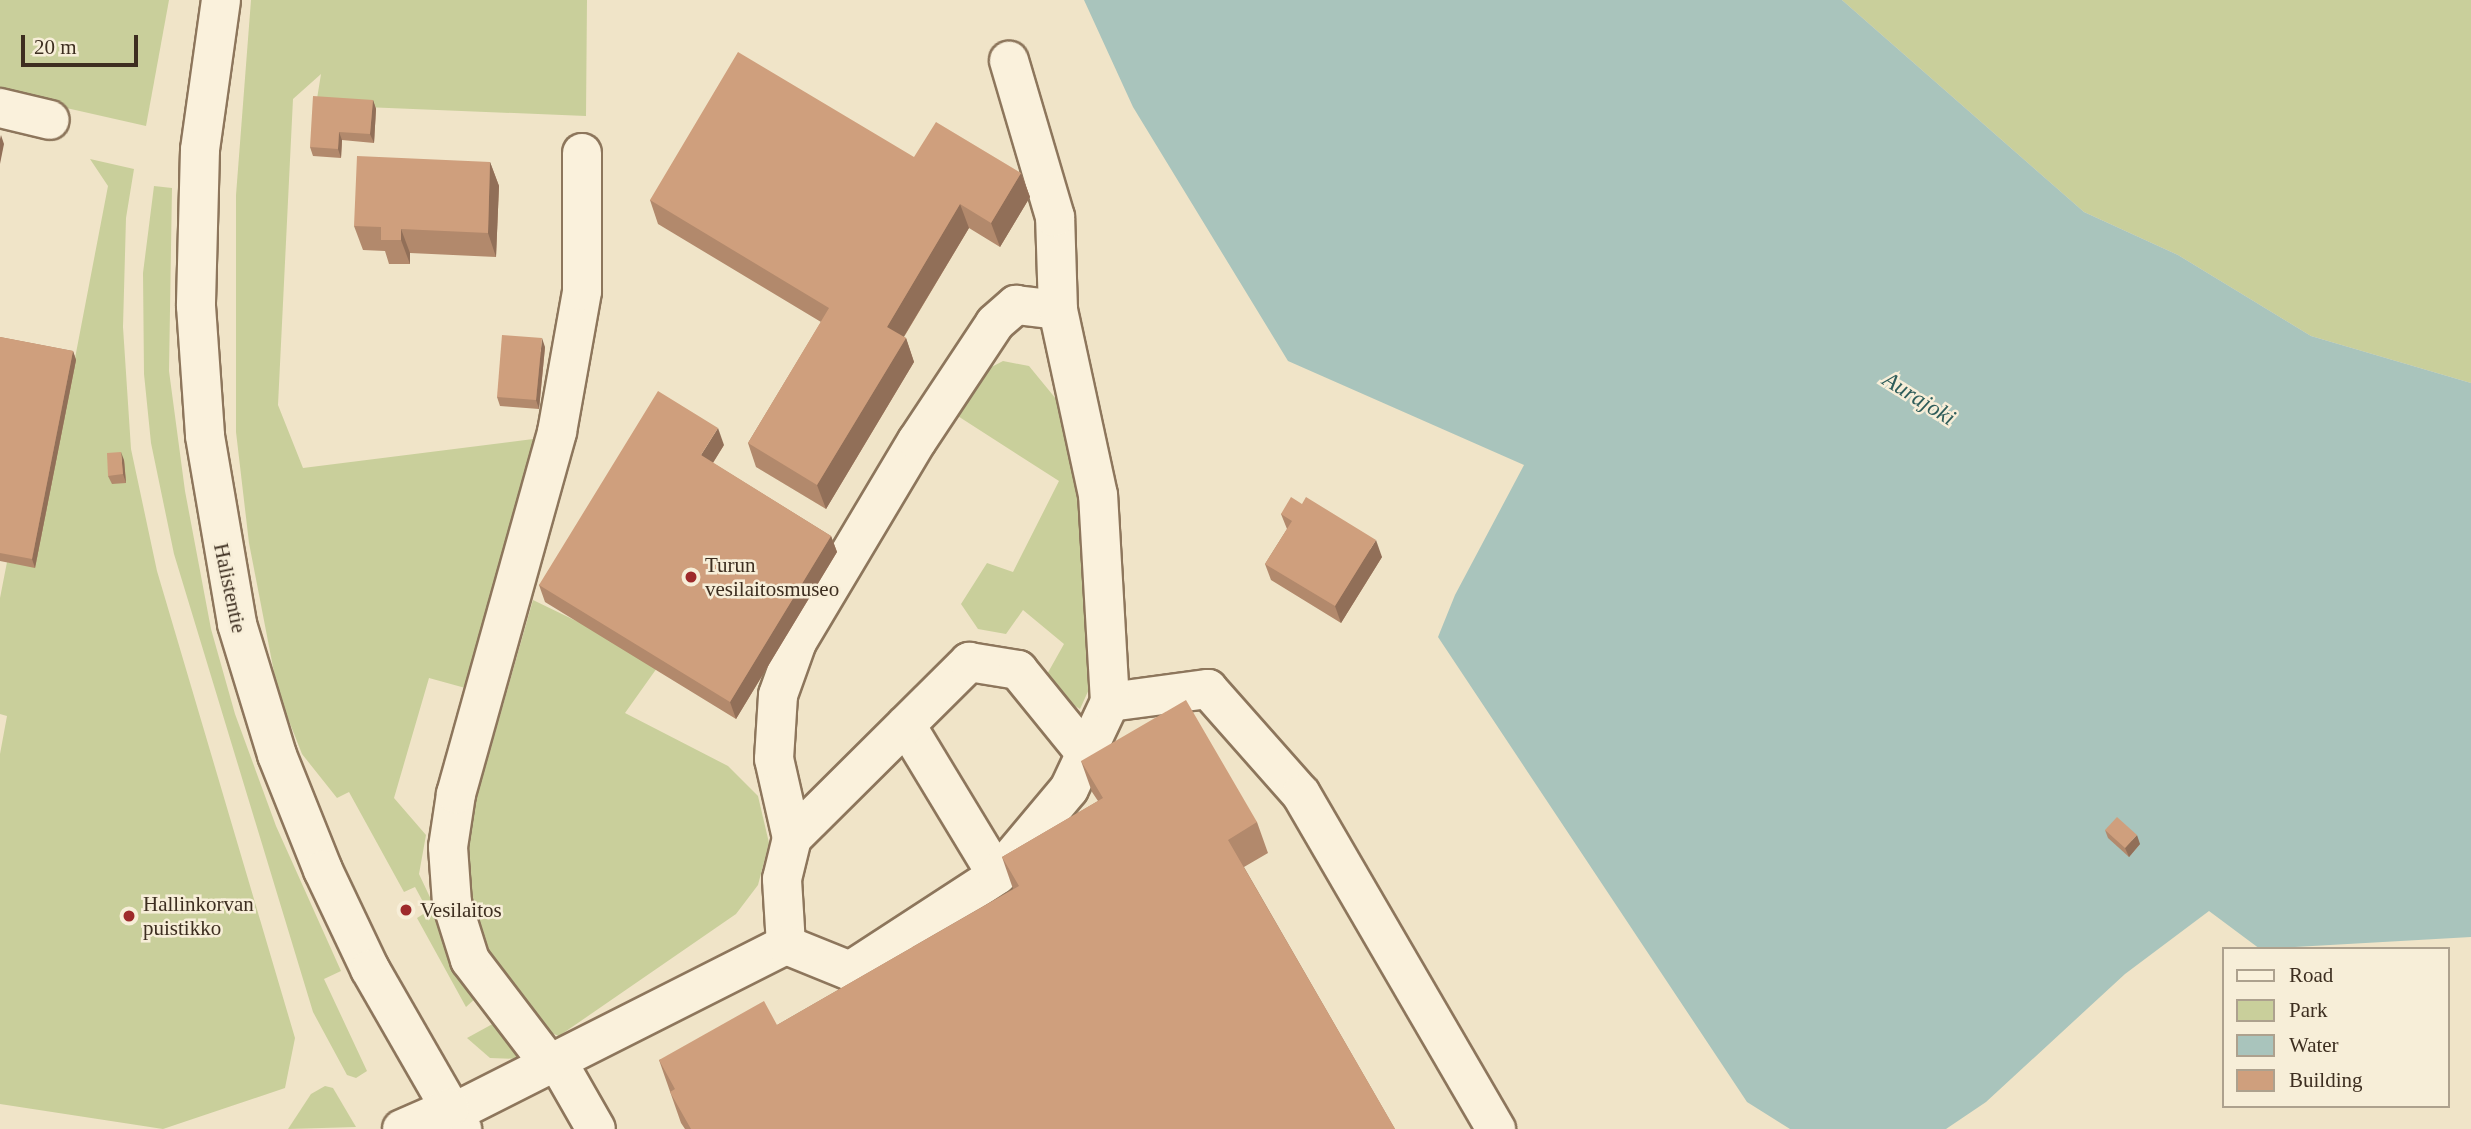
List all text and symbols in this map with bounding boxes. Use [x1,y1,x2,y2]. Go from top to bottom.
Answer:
scale bar [24,21,142,65]
text: 20 m [34,35,77,59]
water label: Aurajoki [1878,366,1960,432]
street label: Halistentie [208,541,252,635]
place label: Turun vesilaitosmuseo [705,552,839,602]
marker: Turun vesilaitosmuseo [683,569,699,585]
place label: Hallinkorvan puistikko [143,891,254,941]
place label: Vesilaitos [420,897,502,923]
marker: Vesilaitos [398,902,414,918]
marker: Hallinkorvan puistikko [121,908,137,924]
legend [2222,947,2450,1108]
text: Road [2289,963,2333,987]
text: Park [2289,998,2328,1022]
text: Water [2289,1033,2339,1057]
text: Building [2289,1068,2363,1092]

